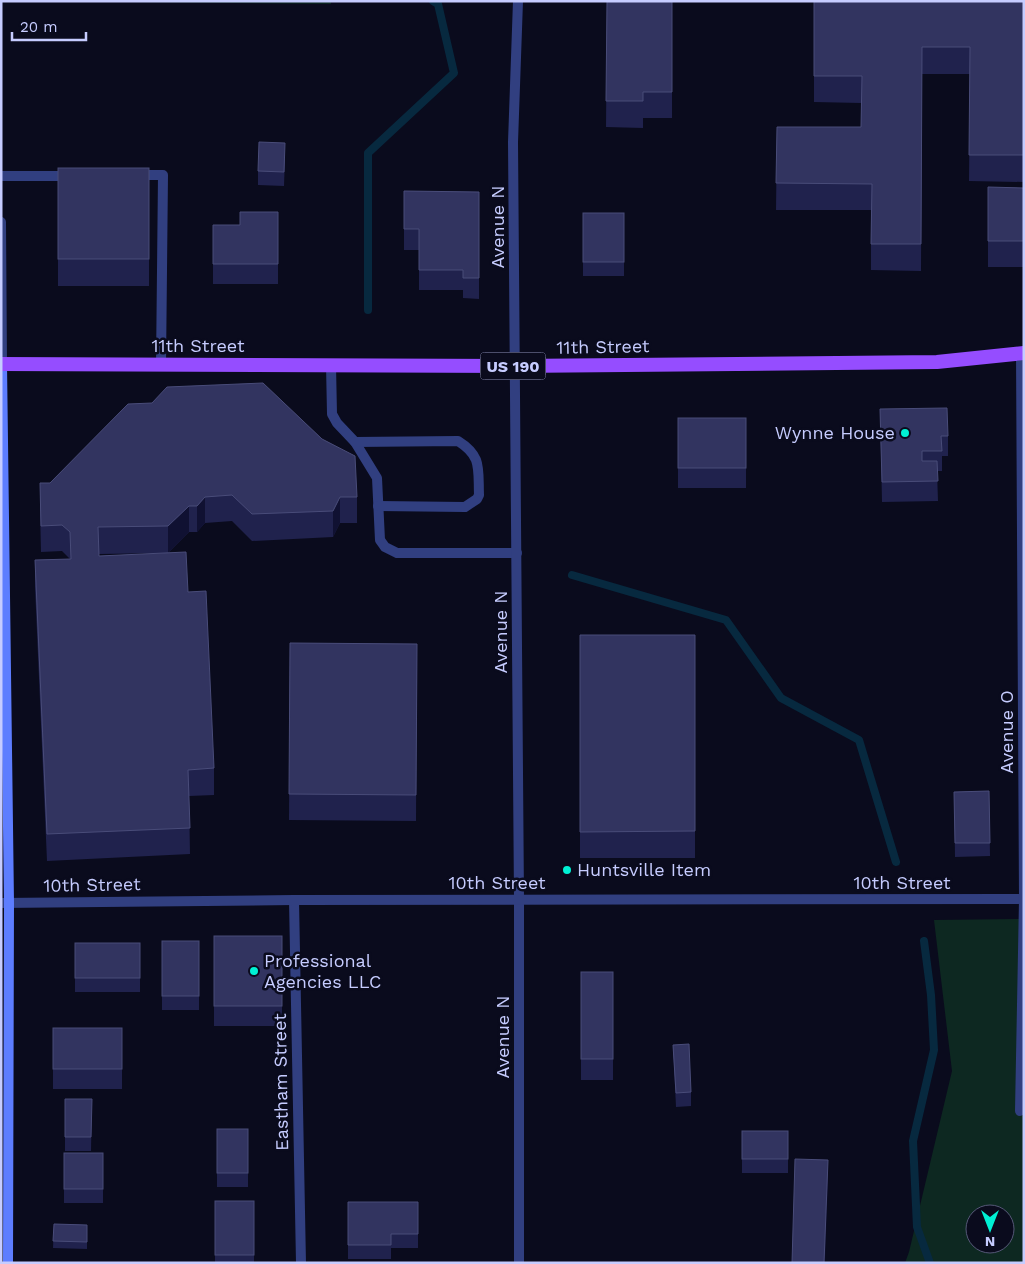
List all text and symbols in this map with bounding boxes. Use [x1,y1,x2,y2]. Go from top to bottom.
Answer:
scale bar [12,10,86,42]
text: 20 m [20,18,58,36]
street label: Avenue N [487,185,508,269]
street label: 11th Street [151,335,245,356]
street label: 11th Street [556,335,650,358]
road number: US 190 [480,352,546,380]
place label: Wynne House [775,422,895,443]
marker: Wynne House [899,427,911,439]
street label: Avenue N [490,590,511,674]
street label: Avenue O [996,690,1017,774]
place label: Huntsville Item [577,859,711,880]
marker: Huntsville Item [561,864,573,876]
street label: 10th Street [448,872,546,893]
street label: 10th Street [853,872,951,893]
street label: 10th Street [43,873,141,896]
place label: Professional Agencies LLC [264,950,381,992]
marker: Professional Agencies LLC [248,965,260,977]
street label: Avenue N [492,995,513,1079]
street label: Eastham Street [269,1013,292,1151]
north arrow [965,1204,1015,1254]
text: N [985,1234,995,1250]

